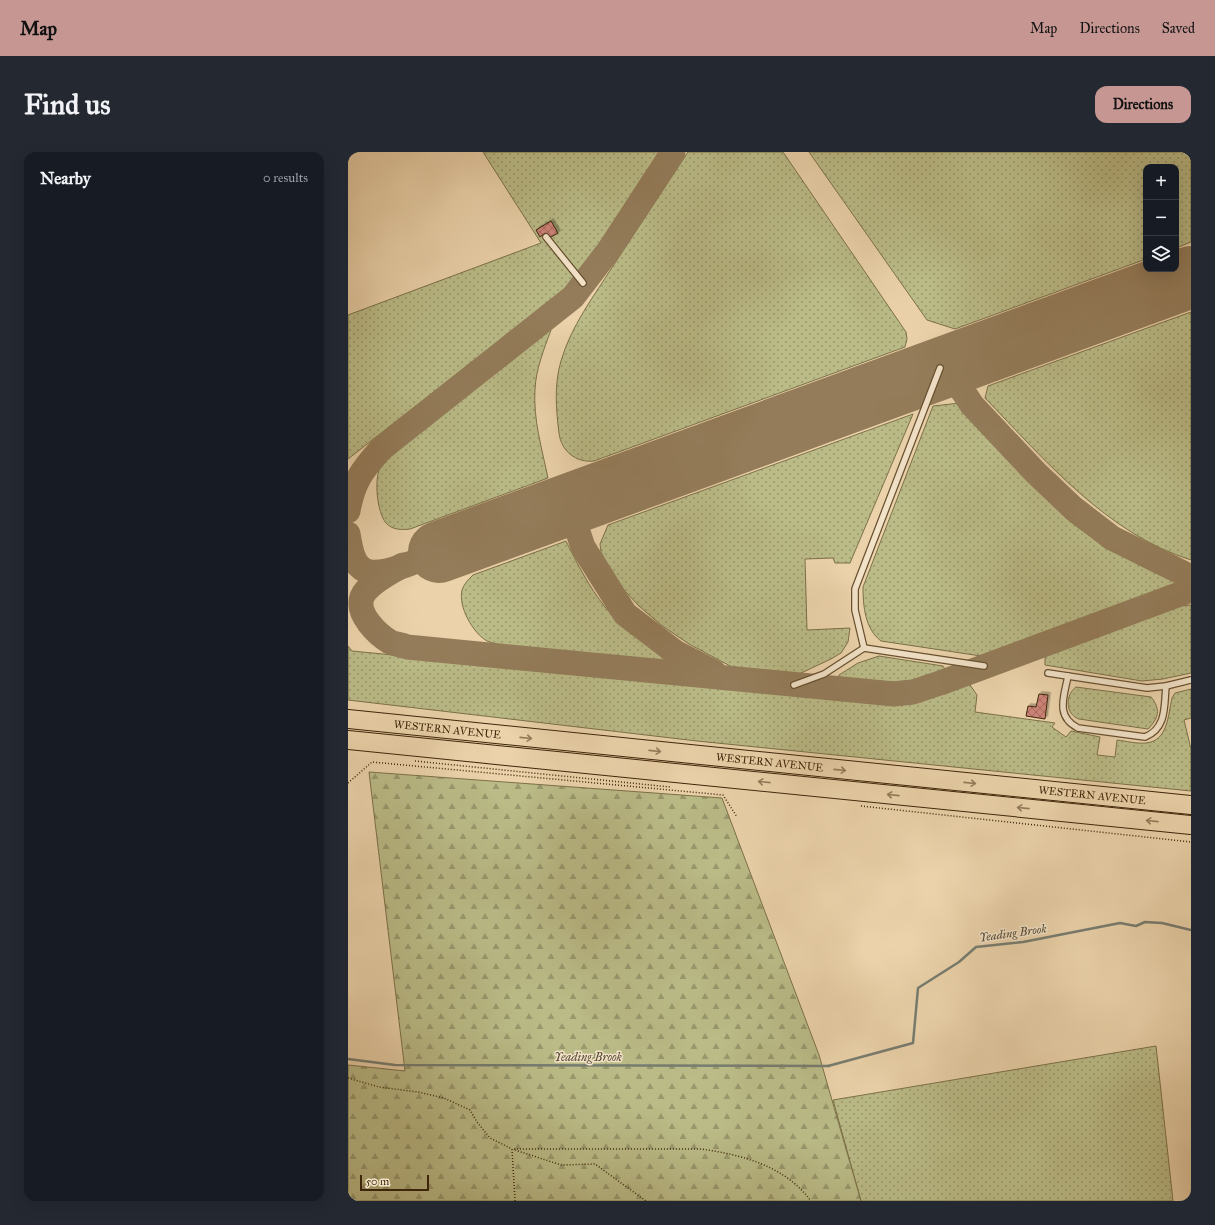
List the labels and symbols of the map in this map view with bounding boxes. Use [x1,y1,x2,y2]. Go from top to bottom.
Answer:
street label: WESTERN AVENUE [393,717,502,741]
one-way arrow [519,734,532,741]
one-way arrow [648,747,661,755]
street label: WESTERN AVENUE [716,750,824,774]
one-way arrow [833,766,846,773]
one-way arrow [758,779,771,786]
one-way arrow [963,779,976,786]
street label: WESTERN AVENUE [1038,783,1146,807]
one-way arrow [887,792,900,799]
one-way arrow [1017,805,1030,812]
one-way arrow [1146,818,1159,825]
water label: Yeading Brook [979,921,1048,945]
water label: Yeading Brook [554,1050,623,1064]
scale bar [360,1173,429,1192]

